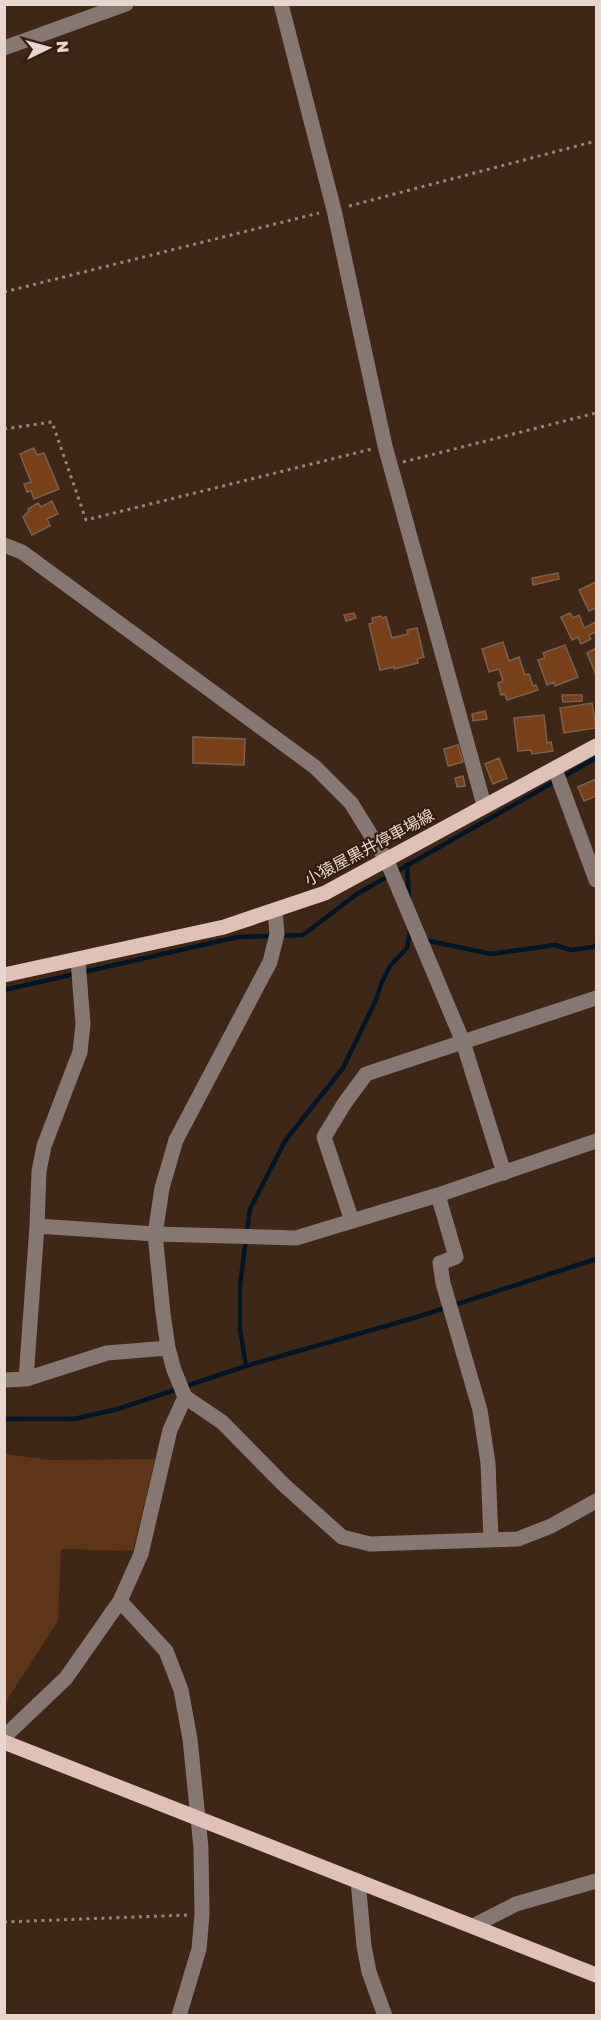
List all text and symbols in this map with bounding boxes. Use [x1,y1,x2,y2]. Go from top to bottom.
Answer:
north arrow [18,18,78,78]
text: N [52,40,73,54]
street label: 小猿屋黒井停車場線 [301,804,437,890]

